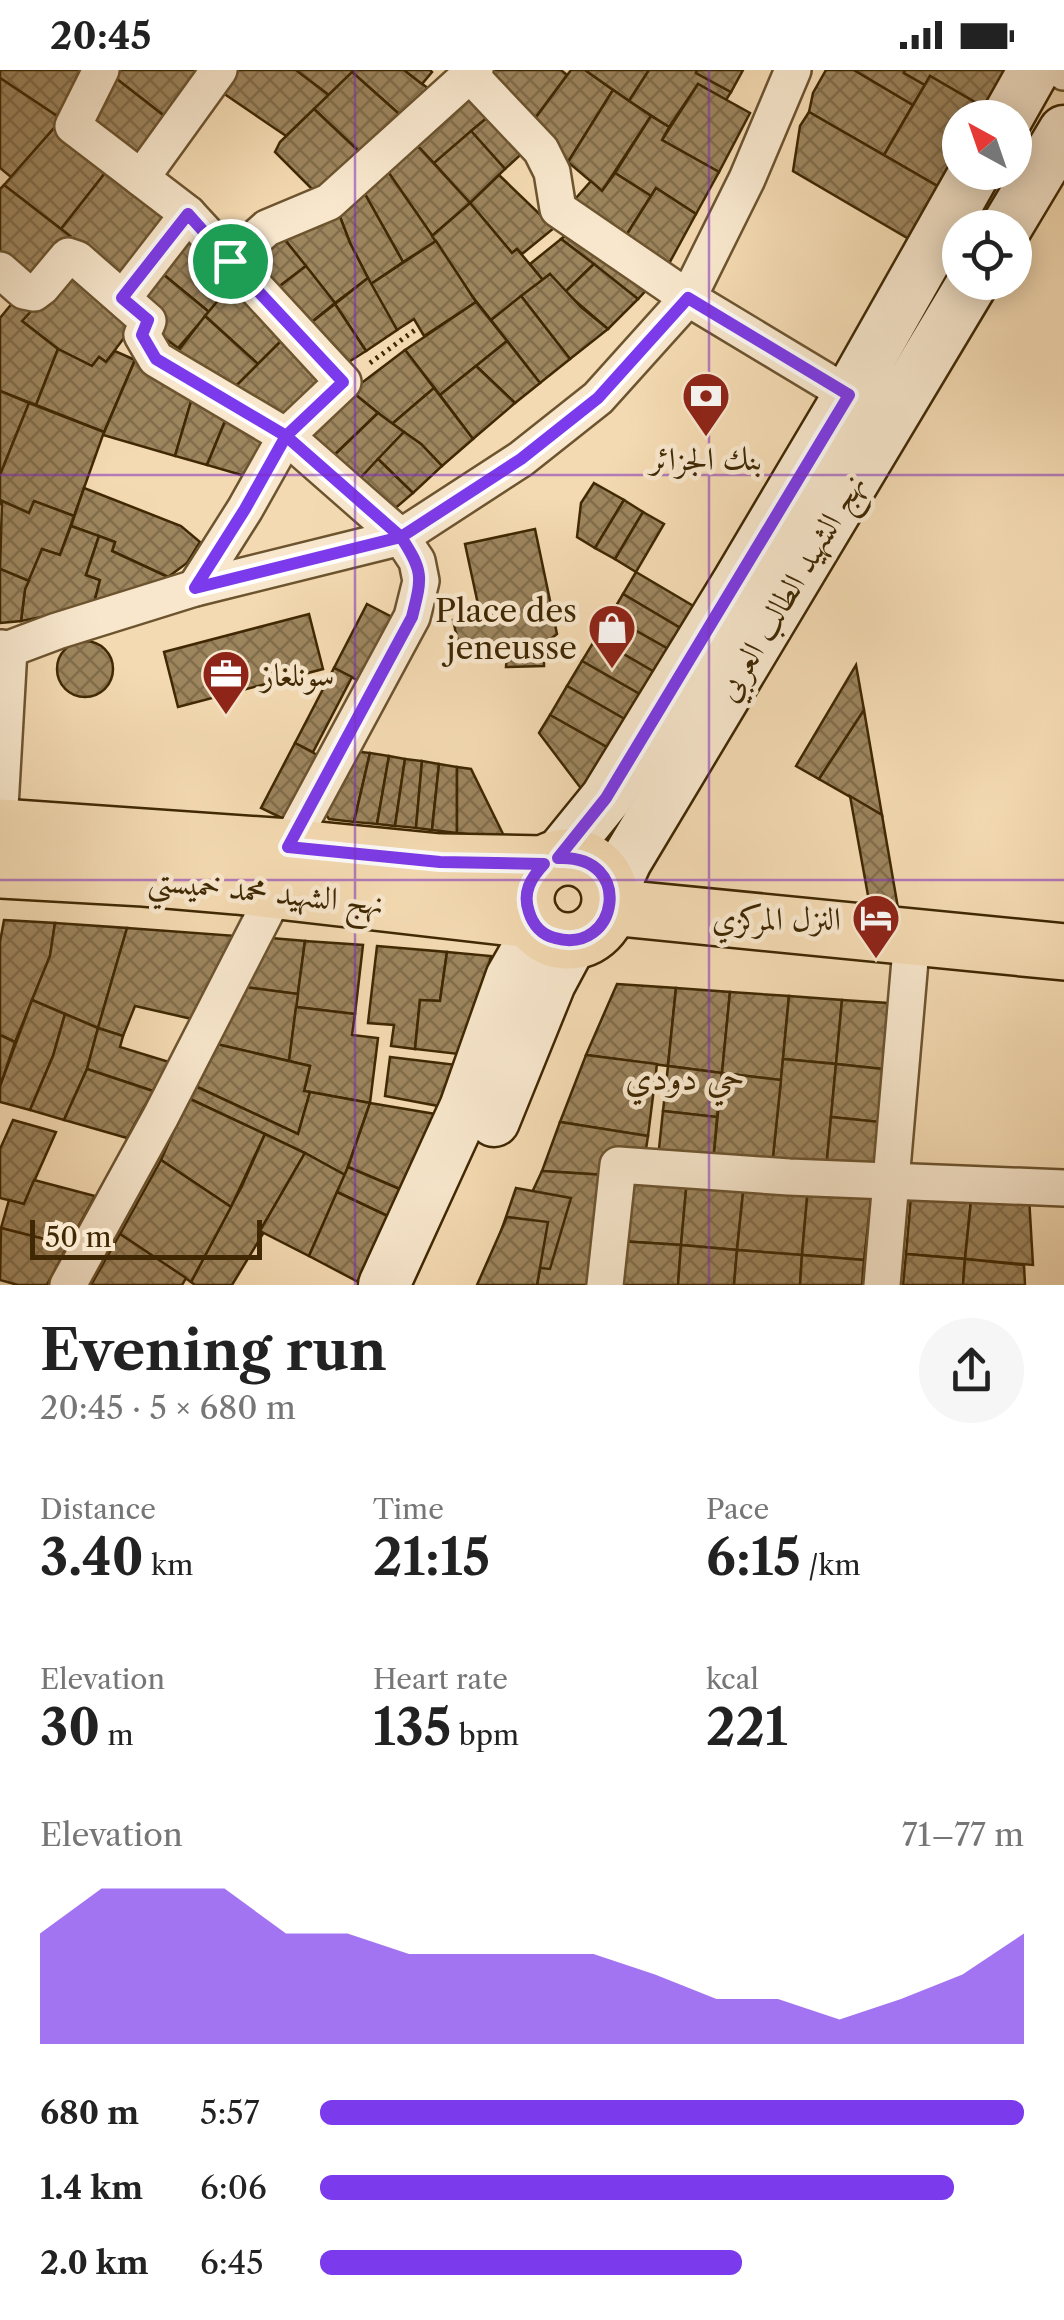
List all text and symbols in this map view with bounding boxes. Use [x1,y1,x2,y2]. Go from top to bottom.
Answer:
text: 20:45 [50,12,151,59]
north arrow [942,100,1032,190]
map controls [942,100,1032,300]
button: locate [942,210,1032,300]
pin [188,219,273,304]
icon: arrive [203,234,258,289]
bank icon: بنك الجزائر [680,370,732,438]
place label: بنك الجزائر [647,439,762,480]
street label: نهج الشهيد الطالب العربي [707,466,881,712]
place label: Place des jeneusse [435,591,577,667]
shop icon: Place des jeneusse [586,602,638,670]
office icon: سونلغاز [200,648,252,716]
place label: سونلغاز [258,655,334,695]
street label: نهج الشهيد محمد خميستي [145,859,386,934]
hotel icon: النزل المركزي [850,892,902,960]
place label: النزل المركزي [712,899,841,944]
district label: حي دودي [625,1056,745,1107]
scale bar [30,1215,262,1260]
text: 50 m [45,1220,112,1254]
text: Evening run [40,1317,387,1384]
button: share [919,1318,1024,1423]
text: 20:45 · 5 × 680 m [40,1388,296,1427]
text: Distance [40,1492,156,1526]
text: Time [373,1492,444,1526]
text: Pace [706,1492,769,1526]
text: 3.40 [40,1526,144,1588]
text: 21:15 [373,1526,490,1588]
text: 6:15 [706,1526,801,1588]
text: km [144,1548,193,1582]
text: /km [801,1548,861,1582]
text: Elevation [40,1662,165,1696]
text: Heart rate [373,1662,508,1696]
text: kcal [706,1662,759,1696]
text: 30 [40,1696,100,1758]
text: 135 [373,1696,451,1758]
text: 221 [706,1696,788,1758]
text: m [100,1718,134,1752]
text: bpm [451,1718,519,1752]
text: Elevation [40,1815,183,1854]
text: 71–77 m [902,1815,1024,1854]
text: 680 m [40,2093,139,2132]
text: 5:57 [200,2093,260,2132]
text: 1.4 km [40,2168,143,2207]
text: 6:06 [200,2168,267,2207]
text: 2.0 km [40,2243,149,2282]
text: 6:45 [200,2243,264,2282]

